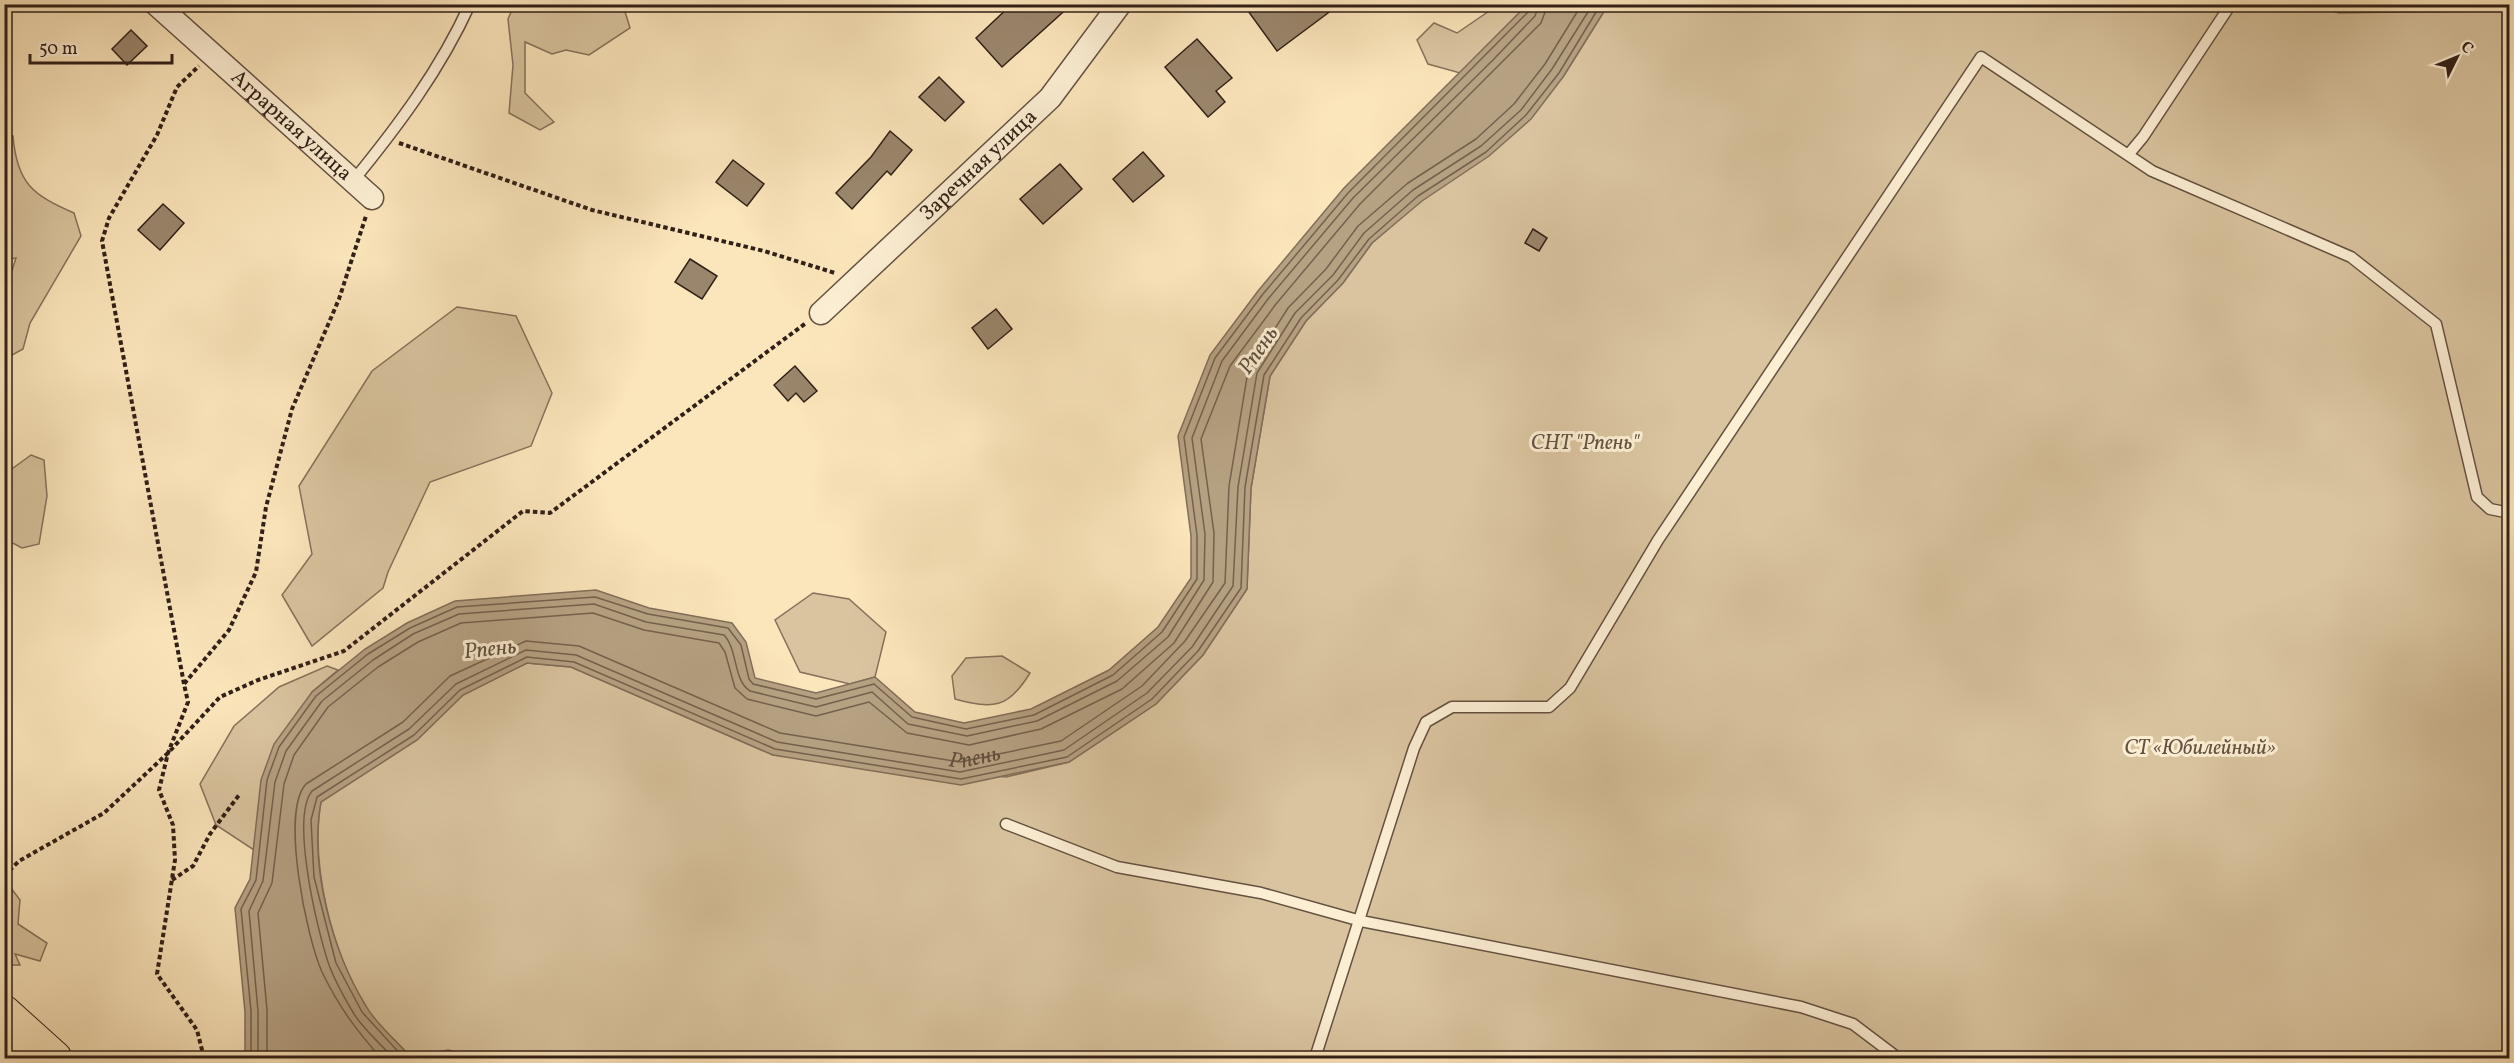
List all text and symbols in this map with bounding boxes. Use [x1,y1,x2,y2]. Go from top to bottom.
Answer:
scale bar [30,27,172,65]
north arrow [2427,27,2487,87]
text: 50 m [39,37,78,62]
text: С [2455,37,2478,59]
street label: Аграрная улица [224,63,358,188]
street label: Заречная улица [913,103,1044,228]
water label: Рпень [1231,321,1287,381]
park label: СНТ "Рпень" [1531,429,1640,458]
water label: Рпень [462,632,518,668]
park label: СТ «Юбилейный» [2124,734,2276,763]
water label: Рпень [946,738,1003,778]

